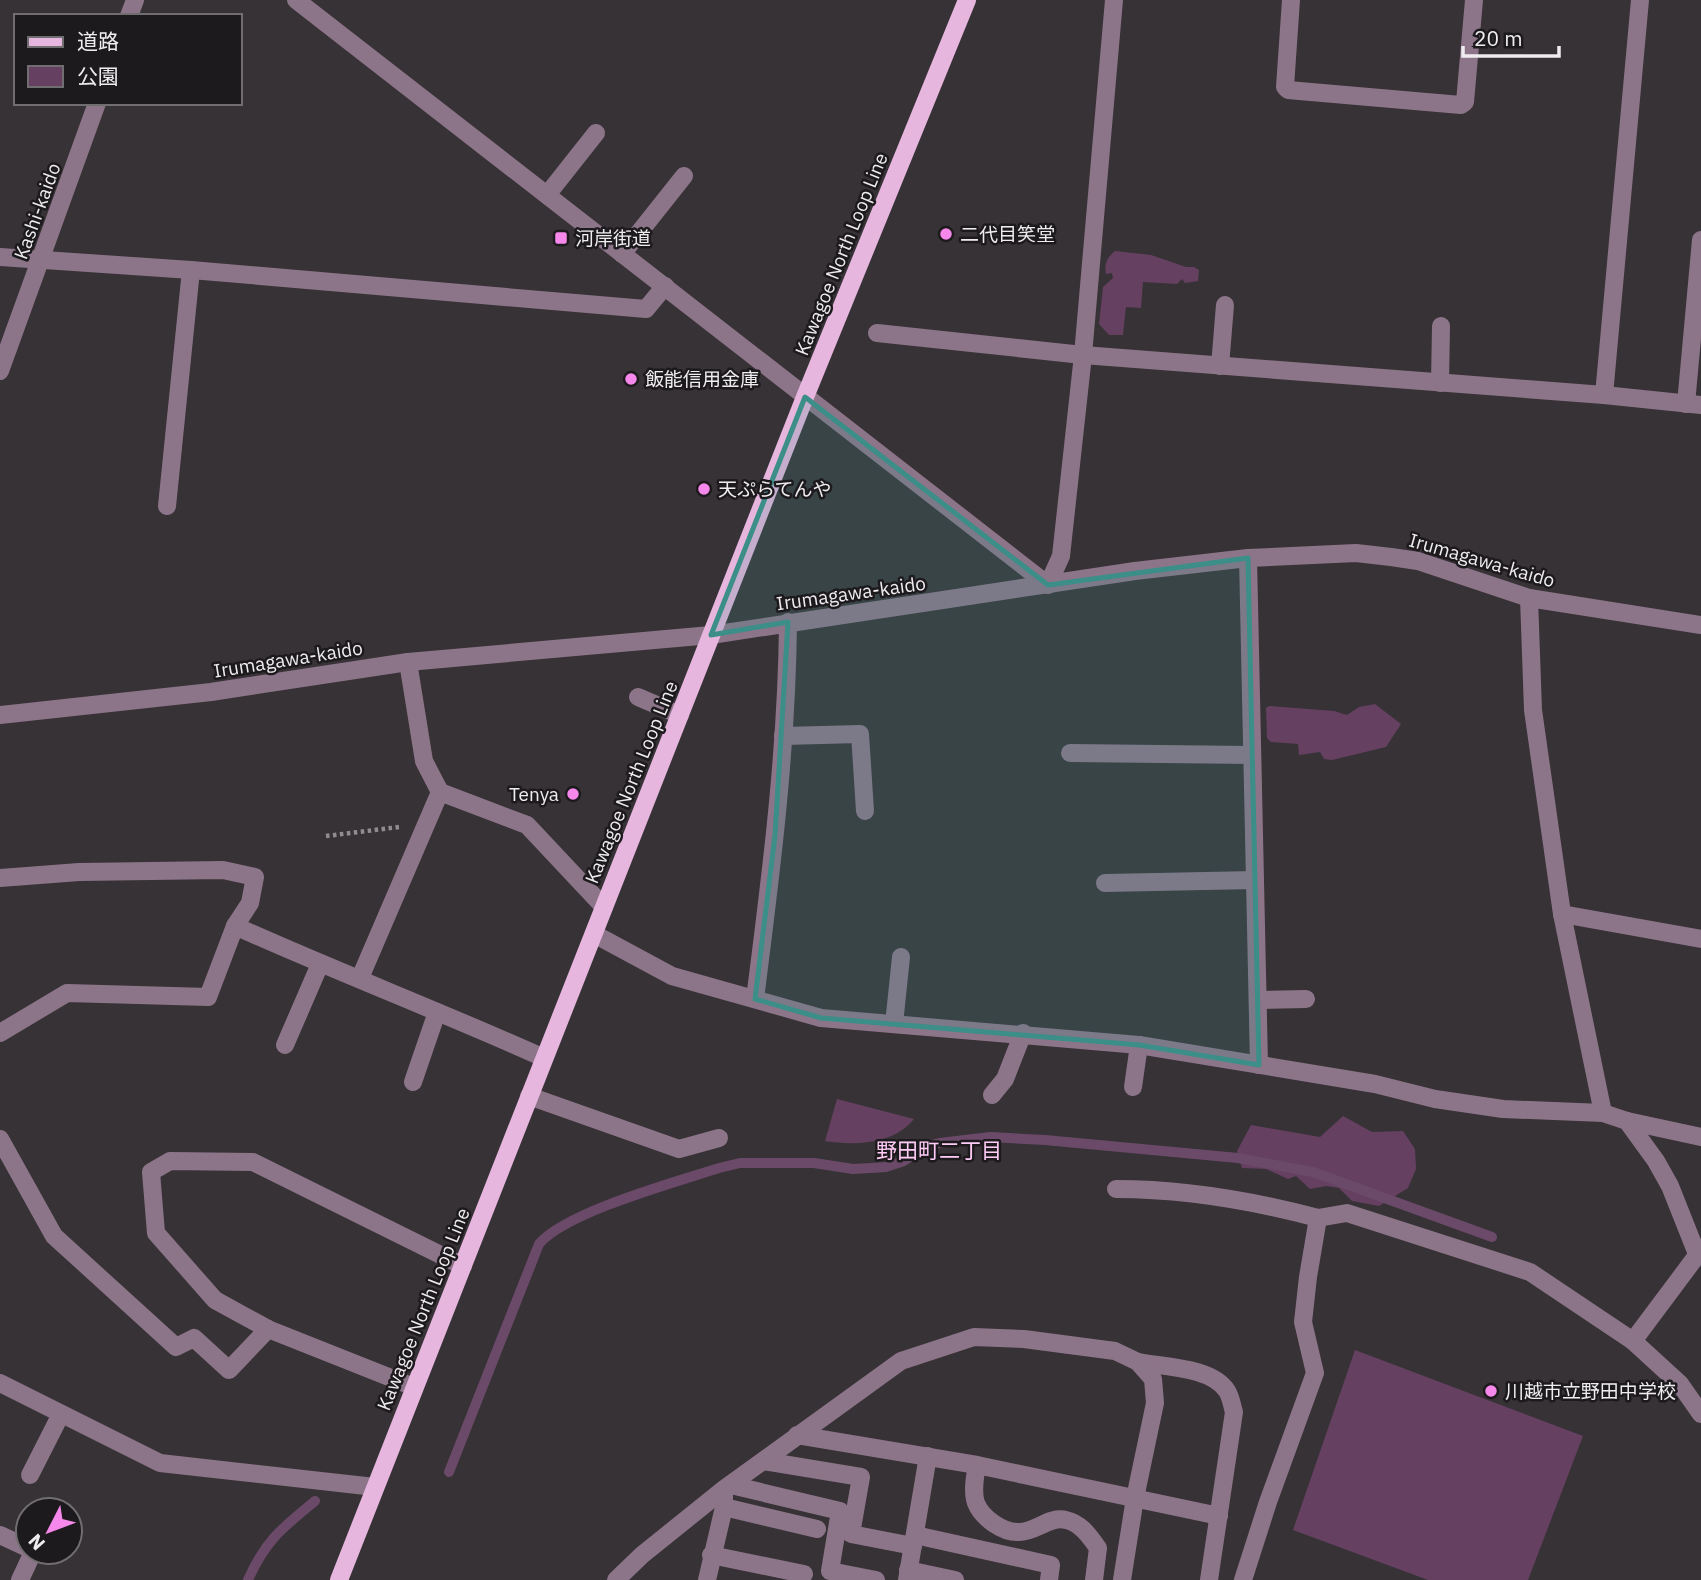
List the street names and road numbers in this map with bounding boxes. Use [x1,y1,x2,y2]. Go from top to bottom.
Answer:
street label: Kawagoe North Loop Line [789,149,893,359]
street label: Kashi-kaido [8,160,66,262]
street label: Irumagawa-kaido [1406,528,1558,592]
street label: Irumagawa-kaido [775,571,927,615]
street label: Irumagawa-kaido [212,635,364,683]
street label: Kawagoe North Loop Line [579,677,683,887]
street label: Kawagoe North Loop Line [371,1204,475,1414]

